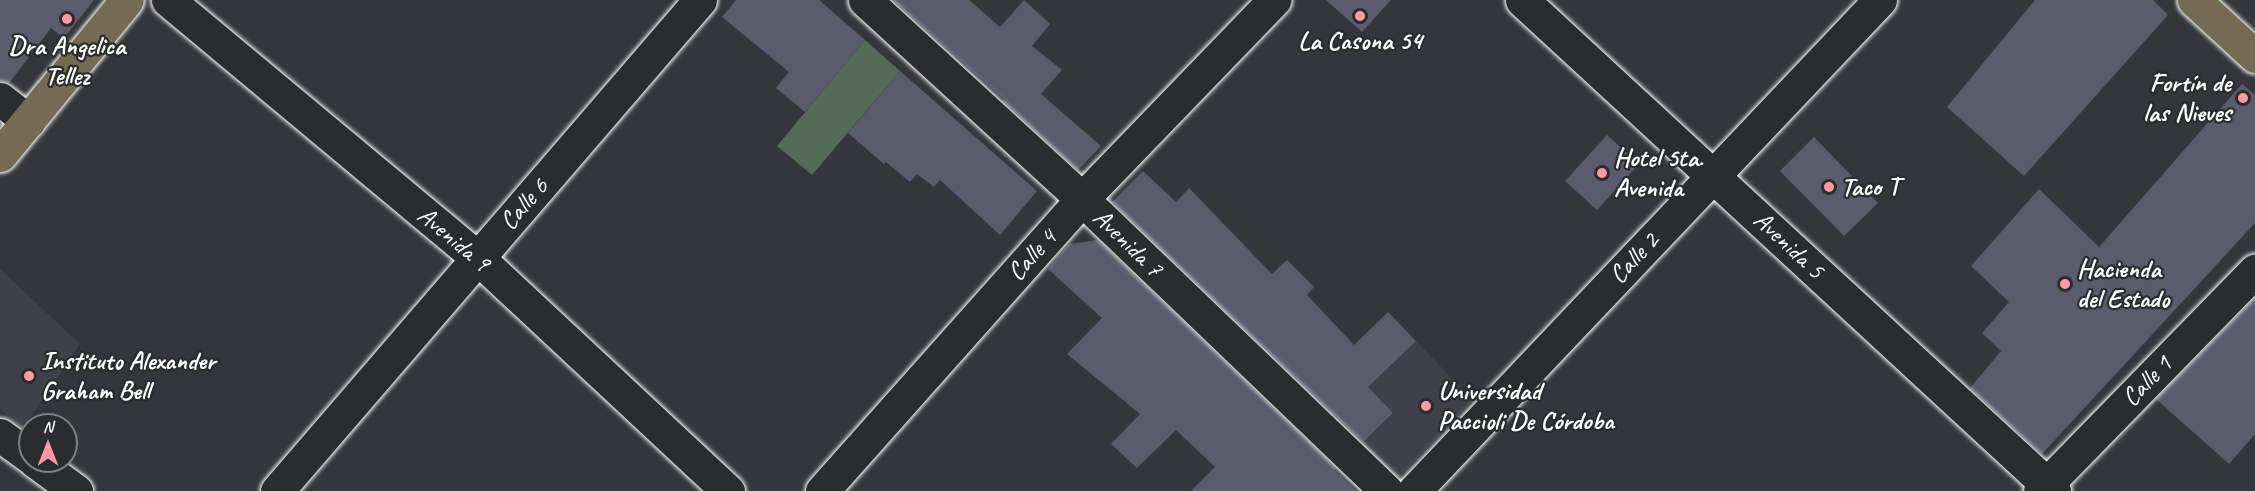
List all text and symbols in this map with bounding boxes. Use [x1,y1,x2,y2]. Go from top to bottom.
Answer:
marker: La Casona 54 [1353,9,1367,23]
marker: Dra Angelica Tellez [58,10,76,28]
place label: La Casona 54 [1298,25,1422,57]
place label: Dra Angelica Tellez [9,30,125,92]
place label: Fortín de las Nieves [2143,67,2231,128]
marker: Fortín de las Nieves [2236,91,2250,105]
place label: Hotel 5ta. Avenida [1614,142,1703,204]
marker: Hotel 5ta. Avenida [1595,166,1609,180]
place label: Taco T [1841,171,1899,203]
street label: Calle 6 [493,172,555,236]
marker: Taco T [1822,180,1836,194]
street label: Avenida 9 [411,200,497,278]
street label: Avenida 7 [1086,202,1170,284]
street label: Avenida 5 [1747,204,1831,286]
street label: Calle 4 [1001,223,1063,287]
street label: Calle 2 [1603,226,1665,290]
place label: Hacienda del Estado [2077,253,2170,314]
marker: Hacienda del Estado [2058,277,2072,291]
place label: Instituto Alexander Graham Bell [41,345,215,406]
street label: Calle 1 [2115,349,2179,413]
marker: Instituto Alexander Graham Bell [22,369,36,383]
place label: Universidad Paccioli De Córdoba [1438,375,1614,436]
marker: Universidad Paccioli De Córdoba [1419,399,1433,413]
north arrow [18,413,78,473]
text: N [43,417,53,437]

